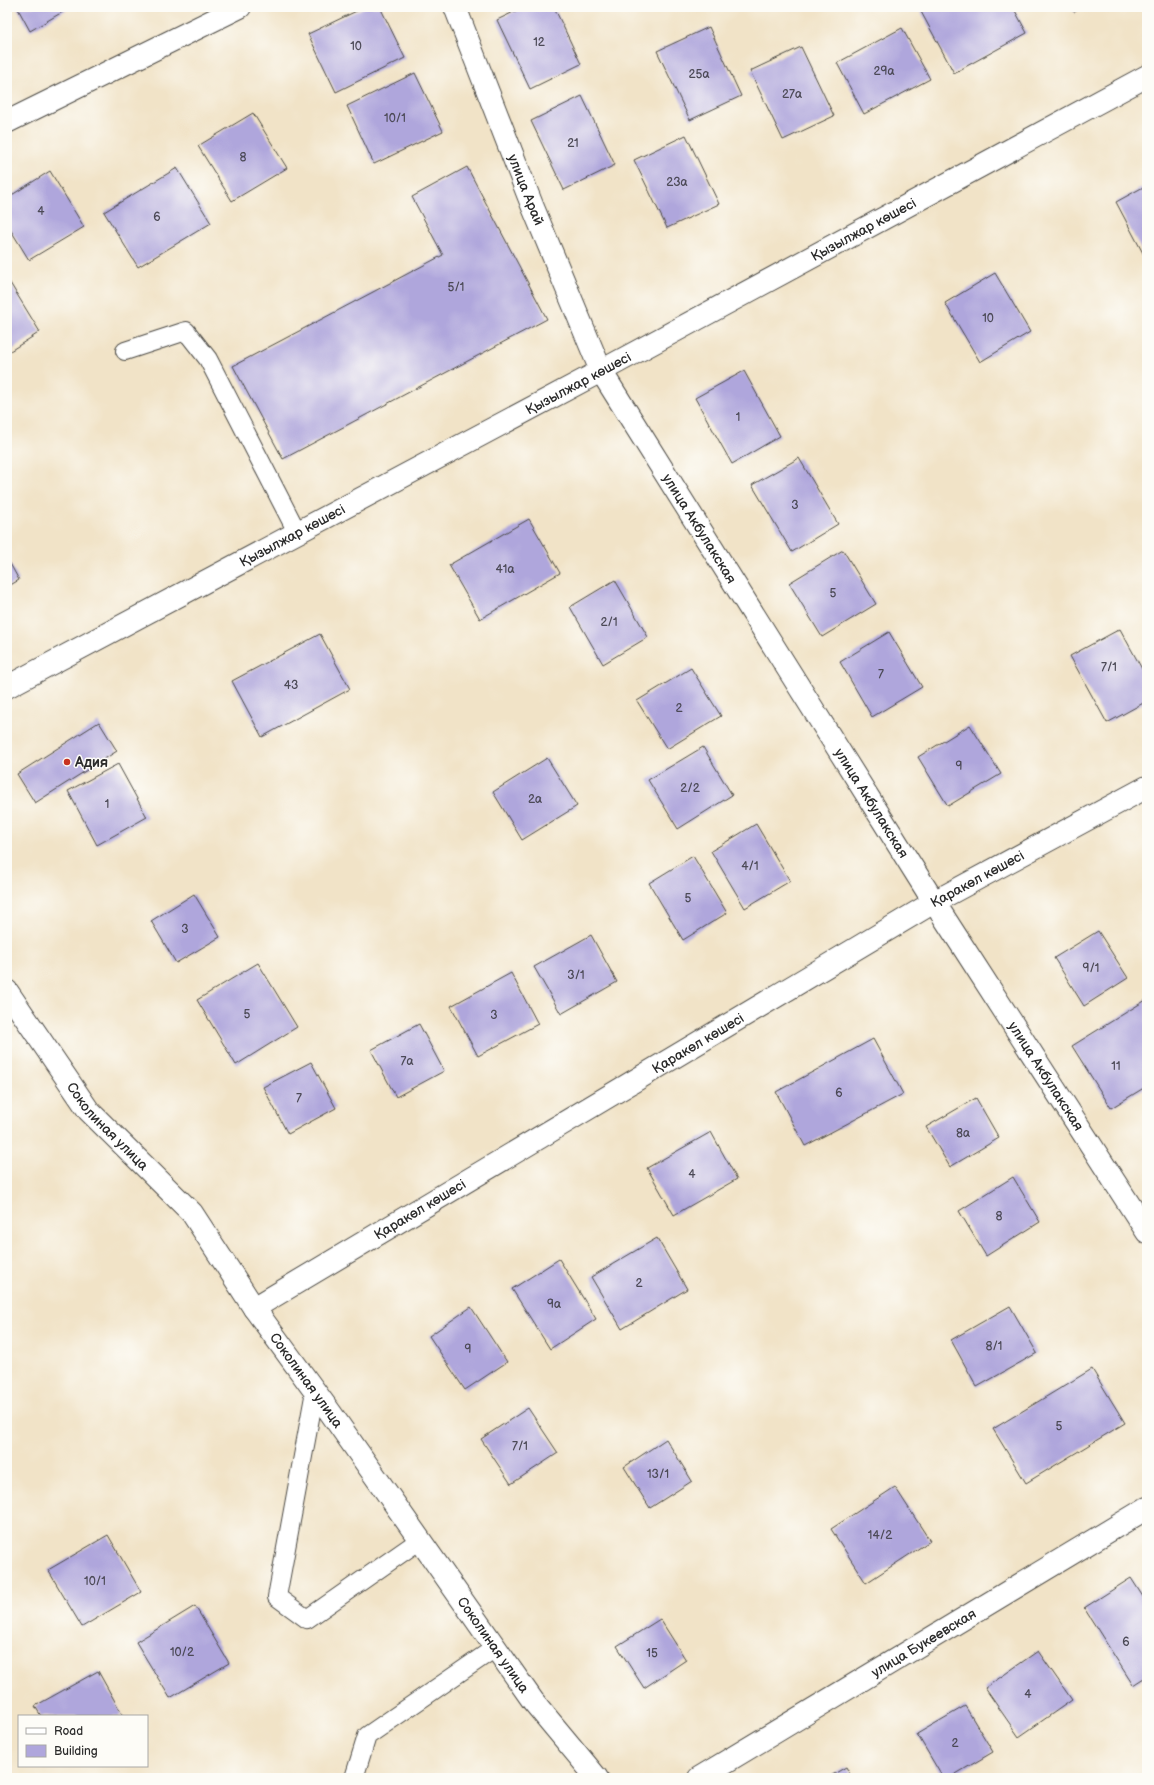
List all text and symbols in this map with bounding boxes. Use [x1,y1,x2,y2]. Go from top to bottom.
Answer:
house number: 12 [533,35,545,50]
house number: 10 [350,39,362,54]
house number: 29а [873,64,895,79]
house number: 25а [688,67,710,82]
house number: 27а [782,87,802,102]
house number: 10/1 [384,111,406,126]
house number: 21 [567,136,579,151]
house number: 8 [240,150,247,165]
street label: улица Арай [504,152,548,228]
house number: 23а [666,175,688,190]
street label: Қызылжар көшесі [808,194,919,265]
house number: 4 [37,204,45,219]
house number: 6 [153,210,161,225]
house number: 5/1 [448,280,464,295]
house number: 10 [982,311,994,326]
street label: Қызылжар көшесі [523,348,634,419]
house number: 1 [736,410,740,425]
street label: улица Акбулакская [659,471,740,587]
house number: 3 [791,498,799,513]
street label: Қызылжар көшесі [237,501,348,571]
house number: 41а [495,562,515,577]
house number: 5 [830,586,837,601]
house number: 2/1 [600,615,618,630]
house number: 7/1 [1101,660,1117,675]
house number: 7 [878,667,884,682]
house number: 43 [284,678,298,693]
house number: 2 [675,701,683,716]
street label: улица Акбулакская [831,745,912,861]
place label: Адия [74,754,108,771]
marker: Адия [62,757,72,767]
house number: 9 [956,759,963,774]
house number: 2/2 [680,781,700,796]
house number: 2а [528,792,542,807]
house number: 1 [105,797,109,812]
street label: Қаракөл көшесі [928,847,1027,911]
house number: 4/1 [741,859,759,874]
house number: 5 [685,891,692,906]
house number: 3 [181,922,189,937]
house number: 9/1 [1082,961,1100,976]
house number: 3/1 [567,968,585,983]
house number: 5 [244,1007,251,1022]
house number: 3 [490,1008,498,1023]
street label: Қаракөл көшесі [649,1009,747,1077]
street label: улица Акбулакская [1004,1019,1087,1134]
house number: 7а [401,1054,413,1069]
house number: 11 [1111,1059,1121,1074]
street label: Соколиная улица [63,1079,152,1174]
house number: 6 [835,1086,843,1101]
house number: 7 [296,1091,302,1106]
house number: 8а [956,1126,970,1141]
house number: 4 [688,1167,696,1182]
street label: Қаракөл көшесі [371,1176,469,1243]
house number: 8 [996,1209,1003,1224]
house number: 2 [635,1276,643,1291]
house number: 9а [547,1297,561,1312]
street label: Соколиная улица [266,1330,347,1432]
house number: 8/1 [985,1339,1003,1354]
house number: 9 [465,1342,472,1357]
house number: 5 [1056,1419,1063,1434]
house number: 7/1 [512,1439,528,1454]
house number: 13/1 [647,1467,669,1482]
house number: 14/2 [868,1528,892,1543]
house number: 10/1 [84,1574,106,1589]
street label: Соколиная улица [454,1594,533,1697]
street label: улица Букеевская [868,1605,979,1681]
house number: 6 [1122,1635,1130,1650]
house number: 10/2 [170,1645,194,1660]
house number: 15 [646,1646,658,1661]
house number: 4 [1024,1687,1032,1702]
legend [18,1715,148,1767]
text: Road [54,1724,83,1739]
house number: 2 [951,1736,959,1751]
text: Building [54,1744,98,1759]

